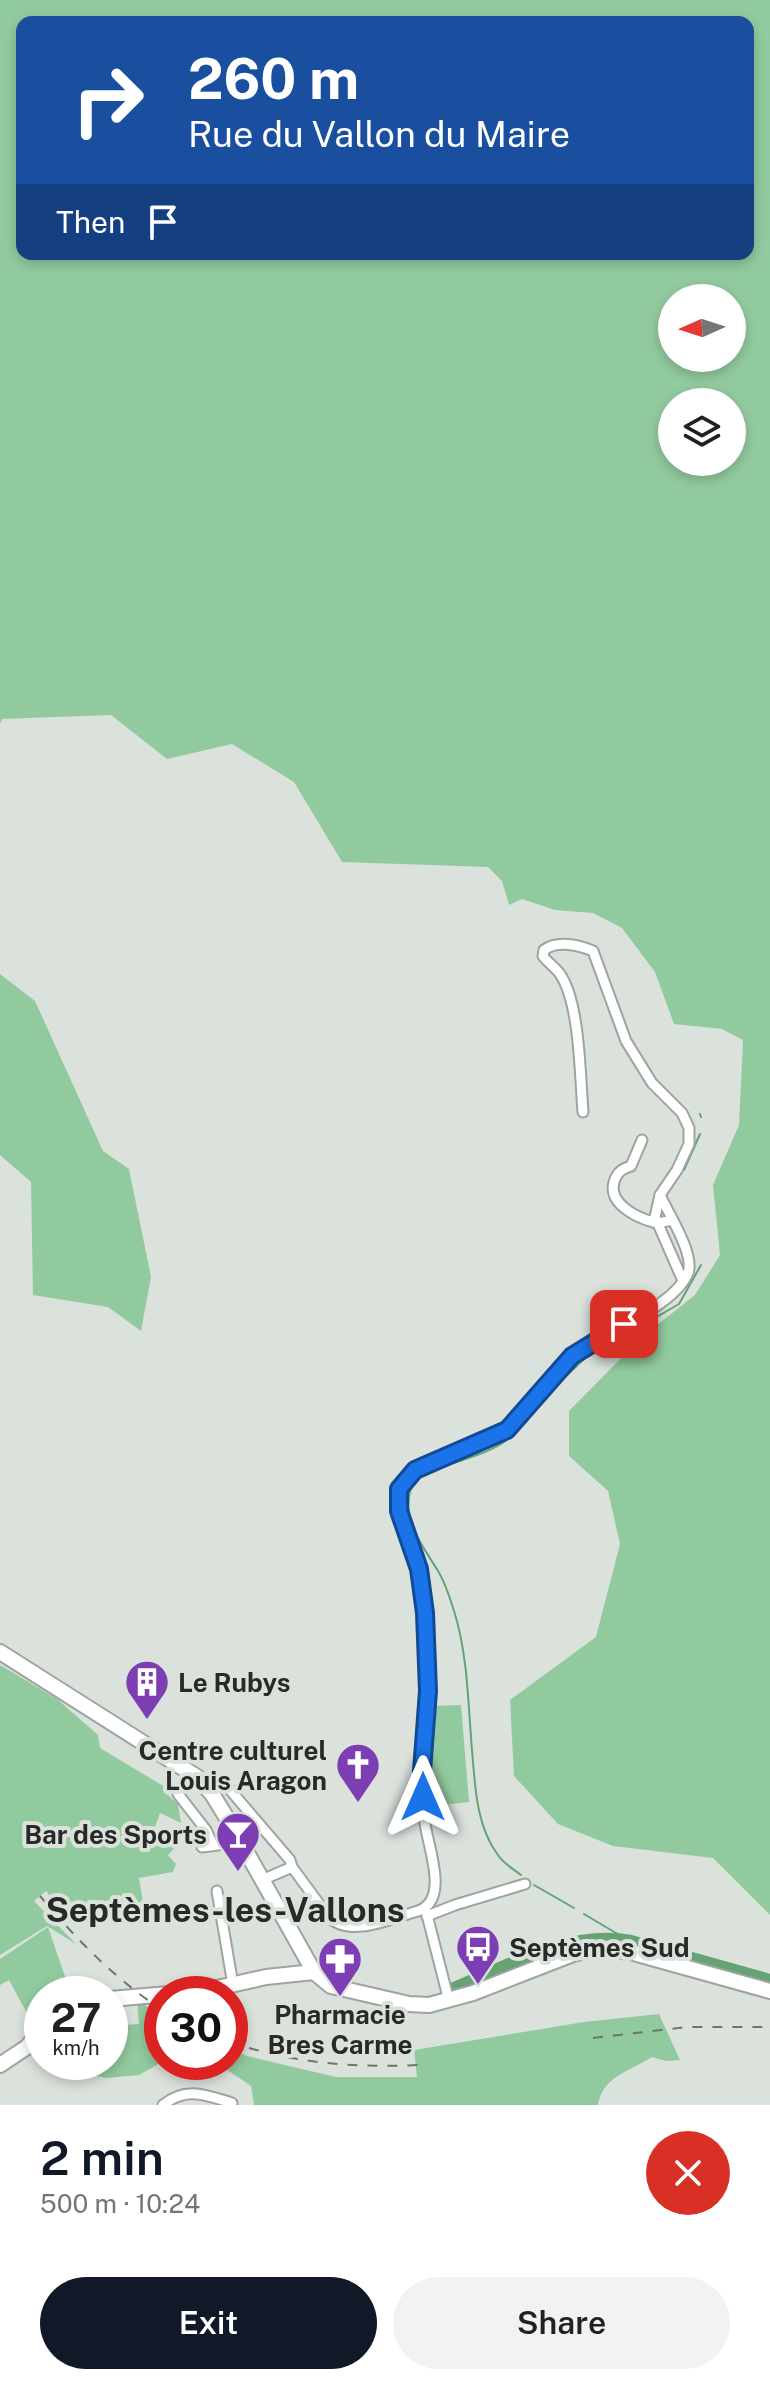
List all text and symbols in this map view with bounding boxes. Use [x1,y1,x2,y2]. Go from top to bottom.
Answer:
text: 260 m [188,46,359,112]
icon: right [56,48,160,152]
text: Rue du Vallon du Maire [188,113,570,155]
icon: arrive [141,200,185,244]
text: Then [56,204,125,240]
north arrow [658,284,746,372]
map controls [658,284,746,476]
button: layers [658,388,746,476]
pin [590,1290,658,1358]
icon: arrive [602,1302,646,1346]
building icon: Le Rubys [123,1658,171,1721]
place label: Le Rubys [178,1667,290,1698]
place label: Centre culturel Louis Aragon [138,1735,327,1796]
church icon: Centre culturel Louis Aragon [334,1741,382,1804]
position arrow [381,1755,465,1839]
bar icon: Bar des Sports [214,1810,262,1873]
place label: Bar des Sports [24,1819,207,1850]
district label: Septèmes-les-Vallons [45,1890,405,1930]
bus stop icon: Septèmes Sud [454,1923,502,1986]
place label: Septèmes Sud [509,1932,689,1963]
pharmacy icon: Pharmacie Bres Carme [316,1935,364,1998]
speed limit sign: 30 [144,1976,248,2080]
text: 27 [51,1994,101,2041]
place label: Pharmacie Bres Carme [268,1999,412,2060]
text: km/h [52,2036,100,2060]
text: 2 min [40,2129,164,2186]
button: close [646,2131,730,2215]
text: 500 m · 10:24 [40,2188,200,2219]
button: Exit [40,2277,377,2369]
button: Share [393,2277,730,2369]

